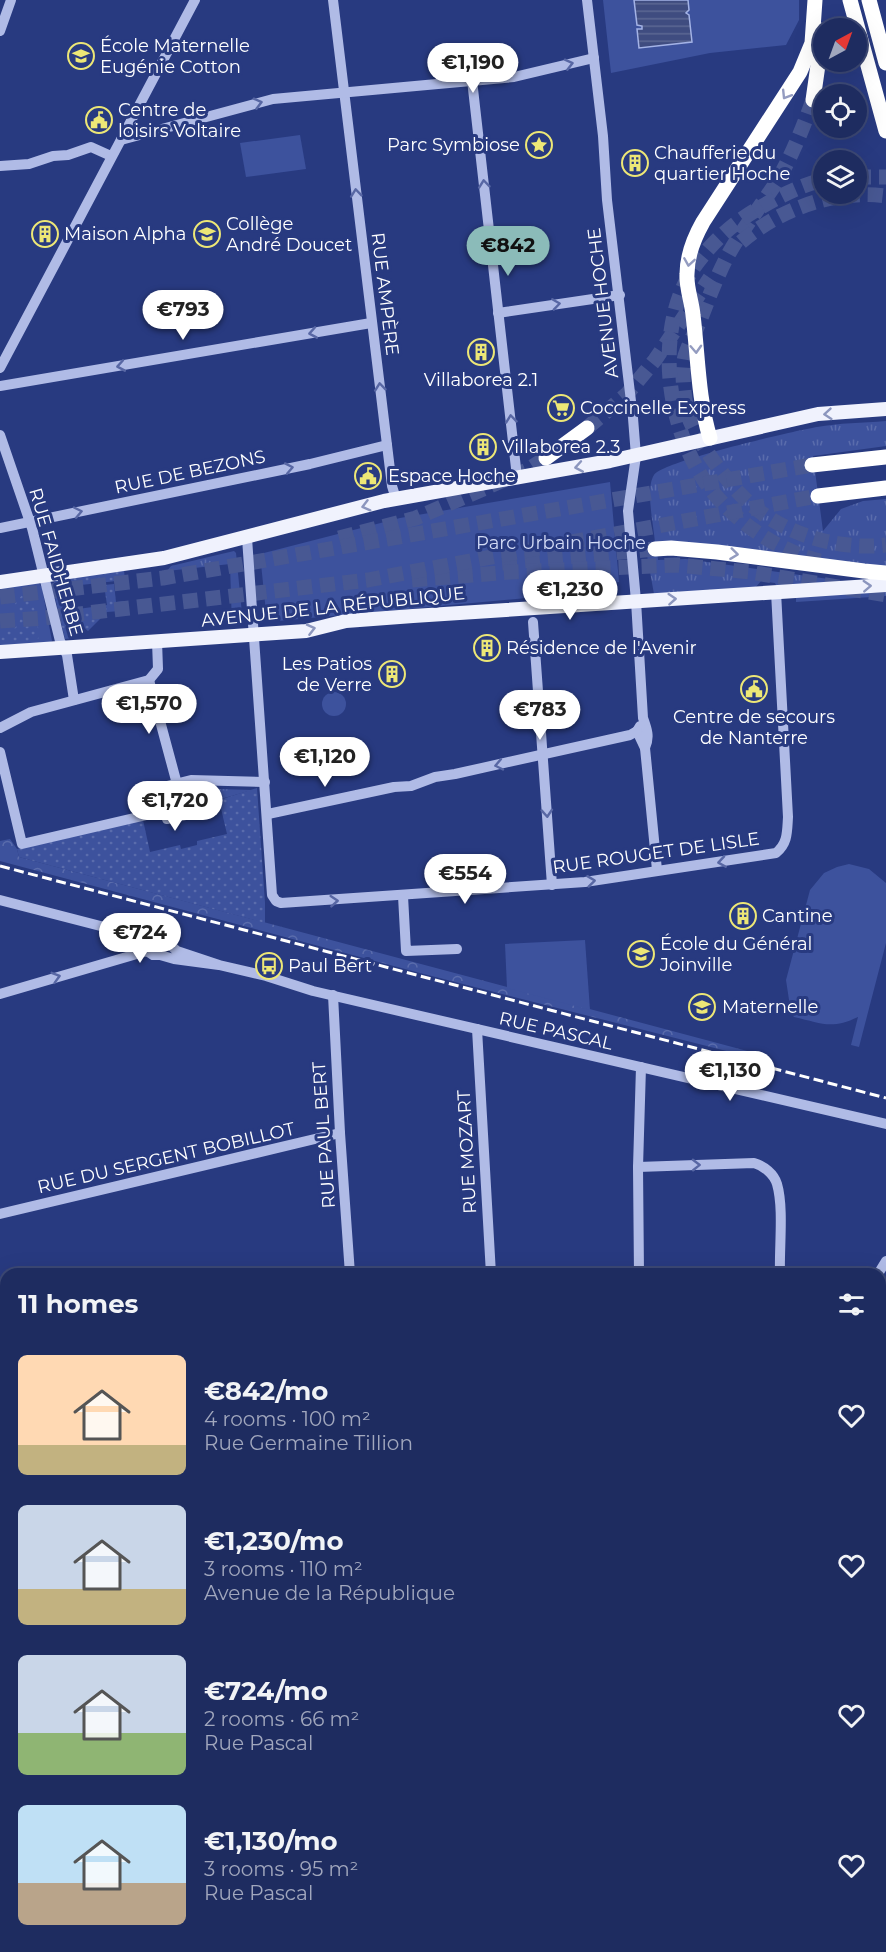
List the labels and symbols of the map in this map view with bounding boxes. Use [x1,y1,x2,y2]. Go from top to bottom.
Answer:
north arrow [813,18,867,72]
place label: École Maternelle Eugénie Cotton [100,35,250,78]
school or university icon: École Maternelle Eugénie Cotton [66,41,96,71]
pin: €1,190 [424,43,522,94]
one-way arrow [564,58,574,71]
one-way arrow [782,89,794,99]
one-way arrow [252,98,263,110]
place label: Centre de loisirs Voltaire [118,99,241,142]
public building icon: Centre de loisirs Voltaire [84,105,114,135]
place icon: Parc Symbiose [524,130,554,160]
place label: Parc Symbiose [387,134,520,156]
place label: Chaufferie du quartier Hoche [654,142,790,185]
building icon: Chaufferie du quartier Hoche [620,148,650,178]
one-way arrow [478,179,490,188]
one-way arrow [351,189,363,198]
place label: Collège André Doucet [226,213,352,256]
building icon: Maison Alpha [30,219,60,249]
school or university icon: Collège André Doucet [192,219,222,249]
place label: Maison Alpha [64,223,186,245]
pin: €842 [472,226,544,277]
street label: AVENUE HOCHE [583,227,623,379]
street label: RUE AMPÈRE [367,231,403,357]
one-way arrow [683,258,695,267]
pin: €793 [147,290,219,341]
one-way arrow [551,299,561,311]
one-way arrow [309,326,318,338]
building icon: Villaborea 2.1 [466,337,496,367]
one-way arrow [690,345,703,354]
one-way arrow [116,359,126,371]
place label: Villaborea 2.1 [424,369,538,391]
one-way arrow [374,382,387,391]
supermarket icon: Coccinelle Express [546,393,576,423]
place label: Coccinelle Express [580,397,746,419]
one-way arrow [823,407,832,420]
one-way arrow [505,415,518,424]
building icon: Villaborea 2.3 [468,432,498,462]
place label: Villaborea 2.3 [502,436,620,458]
street label: RUE DE BEZONS [113,445,267,499]
one-way arrow [574,460,584,473]
public building icon: Espace Hoche [353,461,383,491]
one-way arrow [284,462,294,475]
place label: Espace Hoche [388,465,516,487]
street label: RUE FAIDHERBE [24,485,88,639]
one-way arrow [361,499,372,511]
one-way arrow [73,506,83,519]
park label: Parc Urbain Hoche [476,532,646,554]
one-way arrow [729,547,738,559]
pin: €1,230 [521,570,619,621]
one-way arrow [863,580,872,593]
street label: AVENUE DE LA RÉPUBLIQUE [200,582,466,632]
one-way arrow [668,592,677,605]
one-way arrow [306,624,316,637]
building icon: Résidence de l'Avenir [472,633,502,663]
place label: Résidence de l'Avenir [506,637,697,659]
place label: Les Patios de Verre [282,653,372,696]
building icon: Les Patios de Verre [377,659,407,689]
public building icon: Centre de secours de Nanterre [739,674,769,704]
pin: €1,570 [100,684,198,735]
pin: €783 [504,690,576,741]
place label: Centre de secours de Nanterre [673,706,835,749]
pin: €1,120 [276,737,374,788]
one-way arrow [494,757,504,770]
pin: €1,720 [126,781,224,832]
one-way arrow [540,809,553,818]
street label: RUE ROUGET DE LISLE [551,828,761,878]
pin: €554 [429,854,501,905]
one-way arrow [717,855,726,867]
one-way arrow [586,875,596,888]
one-way arrow [329,894,338,907]
building icon: Cantine [728,901,758,931]
place label: Cantine [762,905,833,927]
pin: €724 [104,913,176,964]
place label: École du Général Joinville [659,933,812,976]
school or university icon: École du Général Joinville [626,939,656,969]
bus stop icon: Paul Bert [254,951,284,981]
place label: Paul Bert [288,955,372,977]
one-way arrow [50,972,61,984]
school or university icon: Maternelle [687,992,717,1022]
place label: Maternelle [722,996,818,1018]
street label: RUE PASCAL [497,1007,615,1055]
pin: €1,130 [681,1051,779,1102]
street label: RUE PAUL BERT [308,1060,340,1209]
street label: RUE MOZART [453,1089,481,1214]
street label: RUE DU SERGENT BOBILLOT [35,1117,298,1198]
one-way arrow [692,1158,701,1171]

